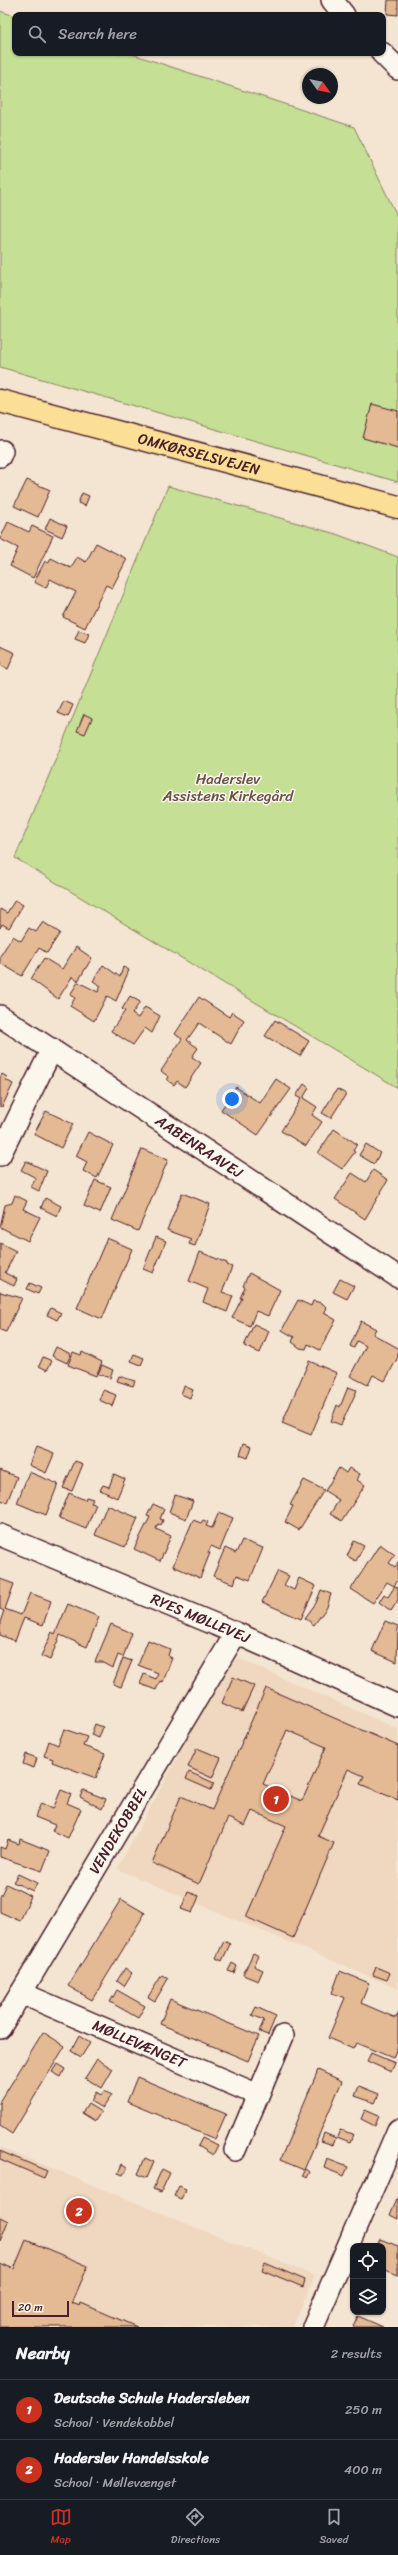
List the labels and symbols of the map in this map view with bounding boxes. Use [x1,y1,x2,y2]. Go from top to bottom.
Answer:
north arrow [302,68,338,104]
street label: OMKØRSELSVEJEN [135,425,264,483]
park label: Haderslev Assistens Kirkegård [162,766,294,809]
your location [222,1089,242,1109]
street label: AABENRAAVEJ [149,1107,249,1186]
street label: RYES MØLLEVEJ [147,1586,255,1651]
street label: VENDEKOBBEL [82,1782,154,1879]
pin: 1 [263,1784,289,1814]
street label: MØLLEVÆNGET [88,2012,192,2076]
pin: 2 [66,2196,92,2226]
scale bar [12,2299,69,2318]

